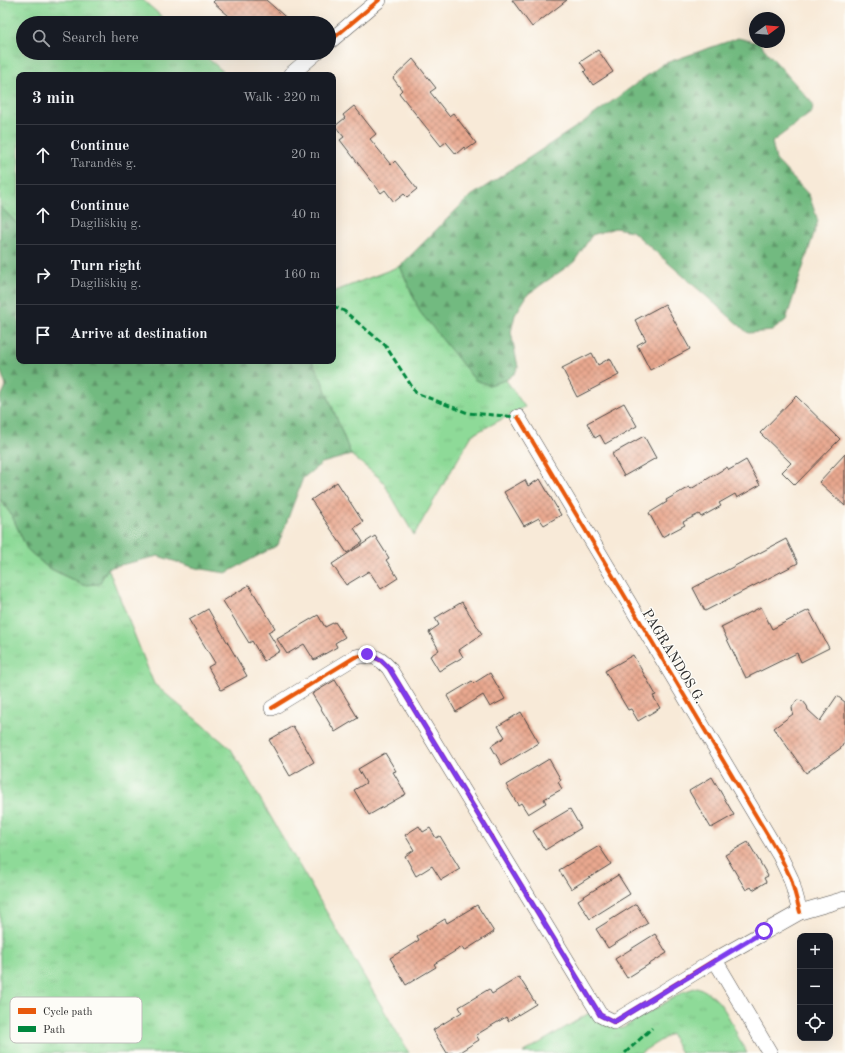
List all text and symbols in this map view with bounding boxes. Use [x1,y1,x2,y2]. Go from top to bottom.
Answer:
north arrow [749,12,785,48]
search box [16,16,336,60]
icon: search [30,27,52,49]
text: Search here [62,31,139,46]
text: 3 min [32,90,75,107]
text: Walk · 220 m [243,91,320,104]
text: Continue [70,139,129,154]
icon: ahead [32,144,54,166]
text: 20 m [291,148,320,161]
text: Tarandės g. [70,157,137,170]
text: Continue [70,199,129,214]
icon: ahead [32,204,54,226]
text: 40 m [291,208,320,221]
text: Dagiliškių g. [70,217,141,230]
text: Turn right [70,259,141,274]
icon: right [32,264,54,286]
text: 160 m [283,268,320,281]
text: Dagiliškių g. [70,277,141,290]
icon: arrive [32,324,54,346]
text: Arrive at destination [70,327,208,342]
street label: PAGRANDOS G. [639,607,707,706]
route end [358,645,376,663]
route start [755,922,773,940]
map controls [797,933,833,1041]
button: + [797,933,833,969]
button: − [797,969,833,1005]
legend [10,997,142,1043]
button: locate [797,1005,833,1041]
text: Cycle path [43,1007,93,1018]
text: Path [43,1025,65,1036]

